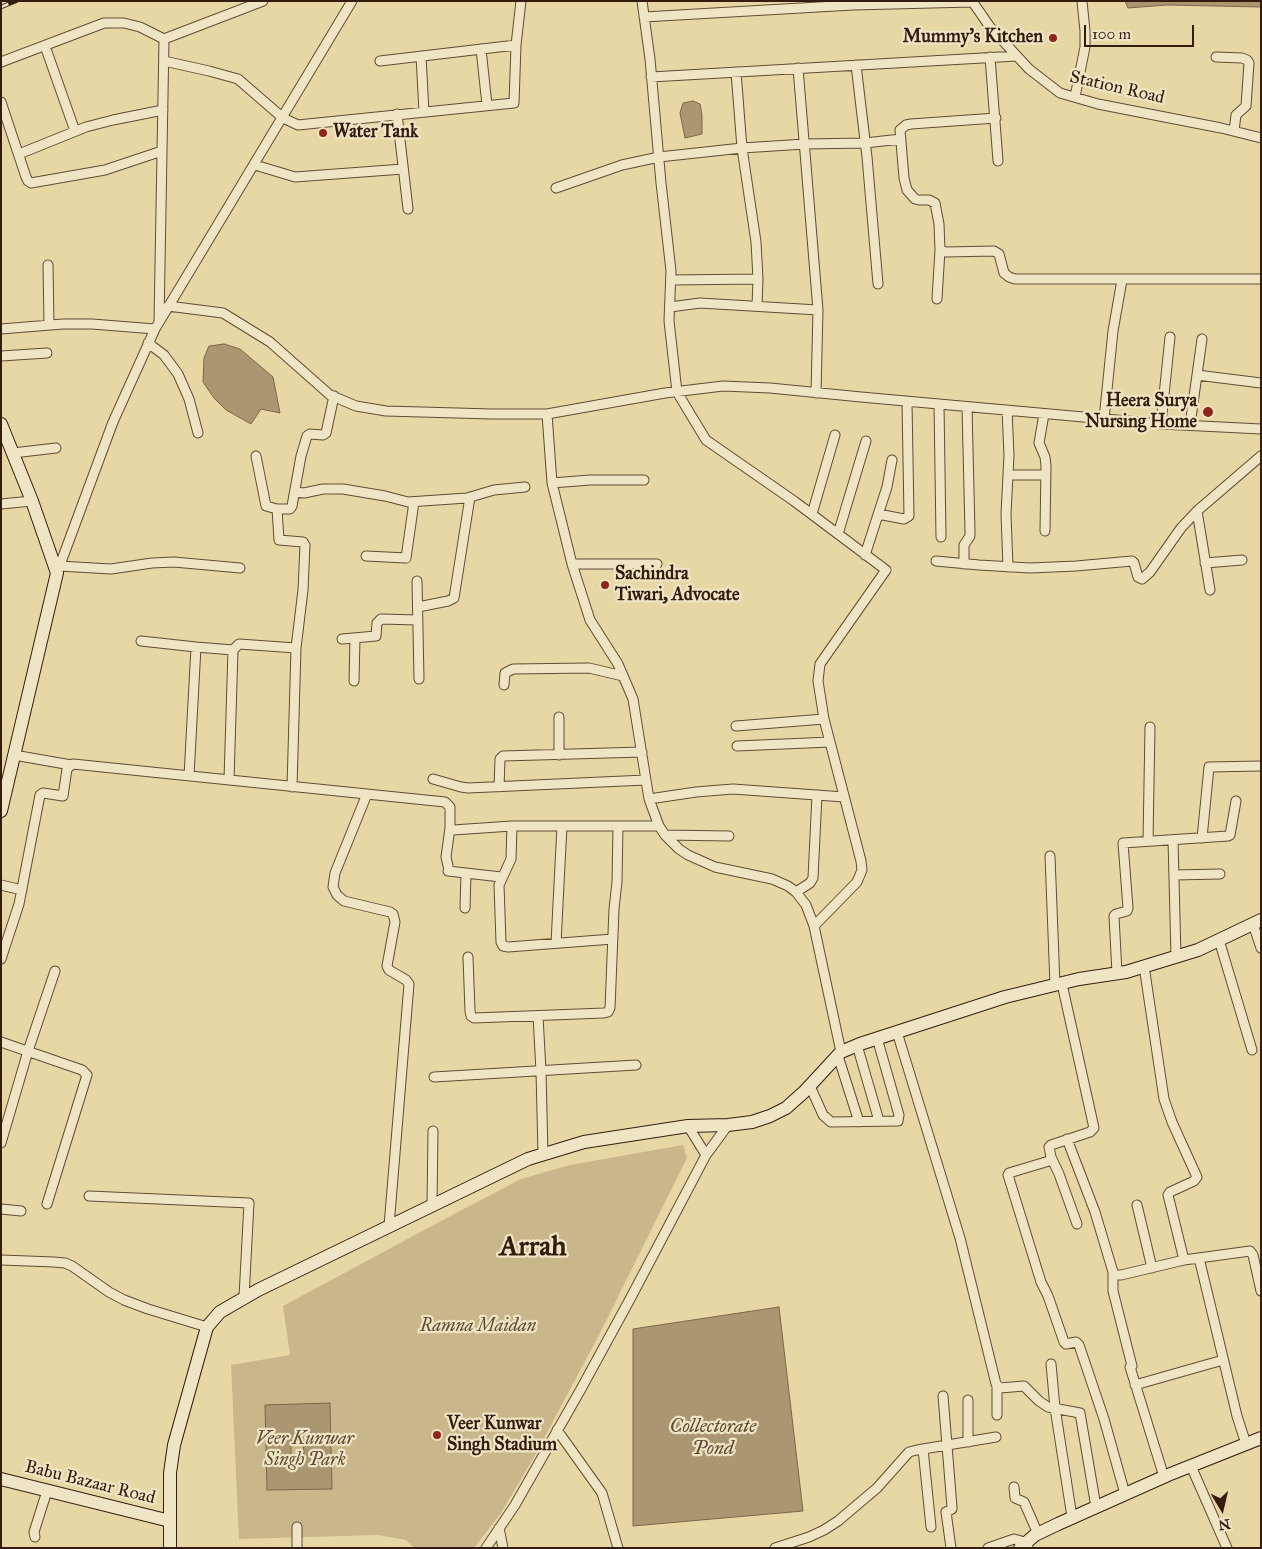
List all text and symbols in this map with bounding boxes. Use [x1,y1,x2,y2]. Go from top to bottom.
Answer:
scale bar [1087,15,1197,47]
text: 100 m [1092,25,1131,43]
place label: Mummy's Kitchen [903,27,1043,49]
marker: Mummy's Kitchen [1047,32,1059,44]
street label: Station Road [1067,67,1167,109]
place label: Water Tank [333,122,418,144]
marker: Water Tank [317,127,329,139]
place label: Heera Surya Nursing Home [1085,391,1197,434]
marker: Heera Surya Nursing Home [1201,405,1215,419]
place label: Sachindra Tiwari, Advocate [615,564,739,606]
marker: Sachindra Tiwari, Advocate [599,579,611,591]
district label: Arrah [499,1231,567,1265]
park label: Ramna Maidan [420,1316,536,1338]
place label: Veer Kunwar Singh Stadium [447,1414,557,1456]
water label: Collectorate Pond [670,1416,756,1460]
park label: Veer Kunwar Singh Park [256,1429,354,1472]
marker: Veer Kunwar Singh Stadium [431,1429,443,1441]
street label: Babu Bazaar Road [23,1456,157,1510]
north arrow [1197,1484,1247,1534]
text: N [1217,1515,1232,1534]

